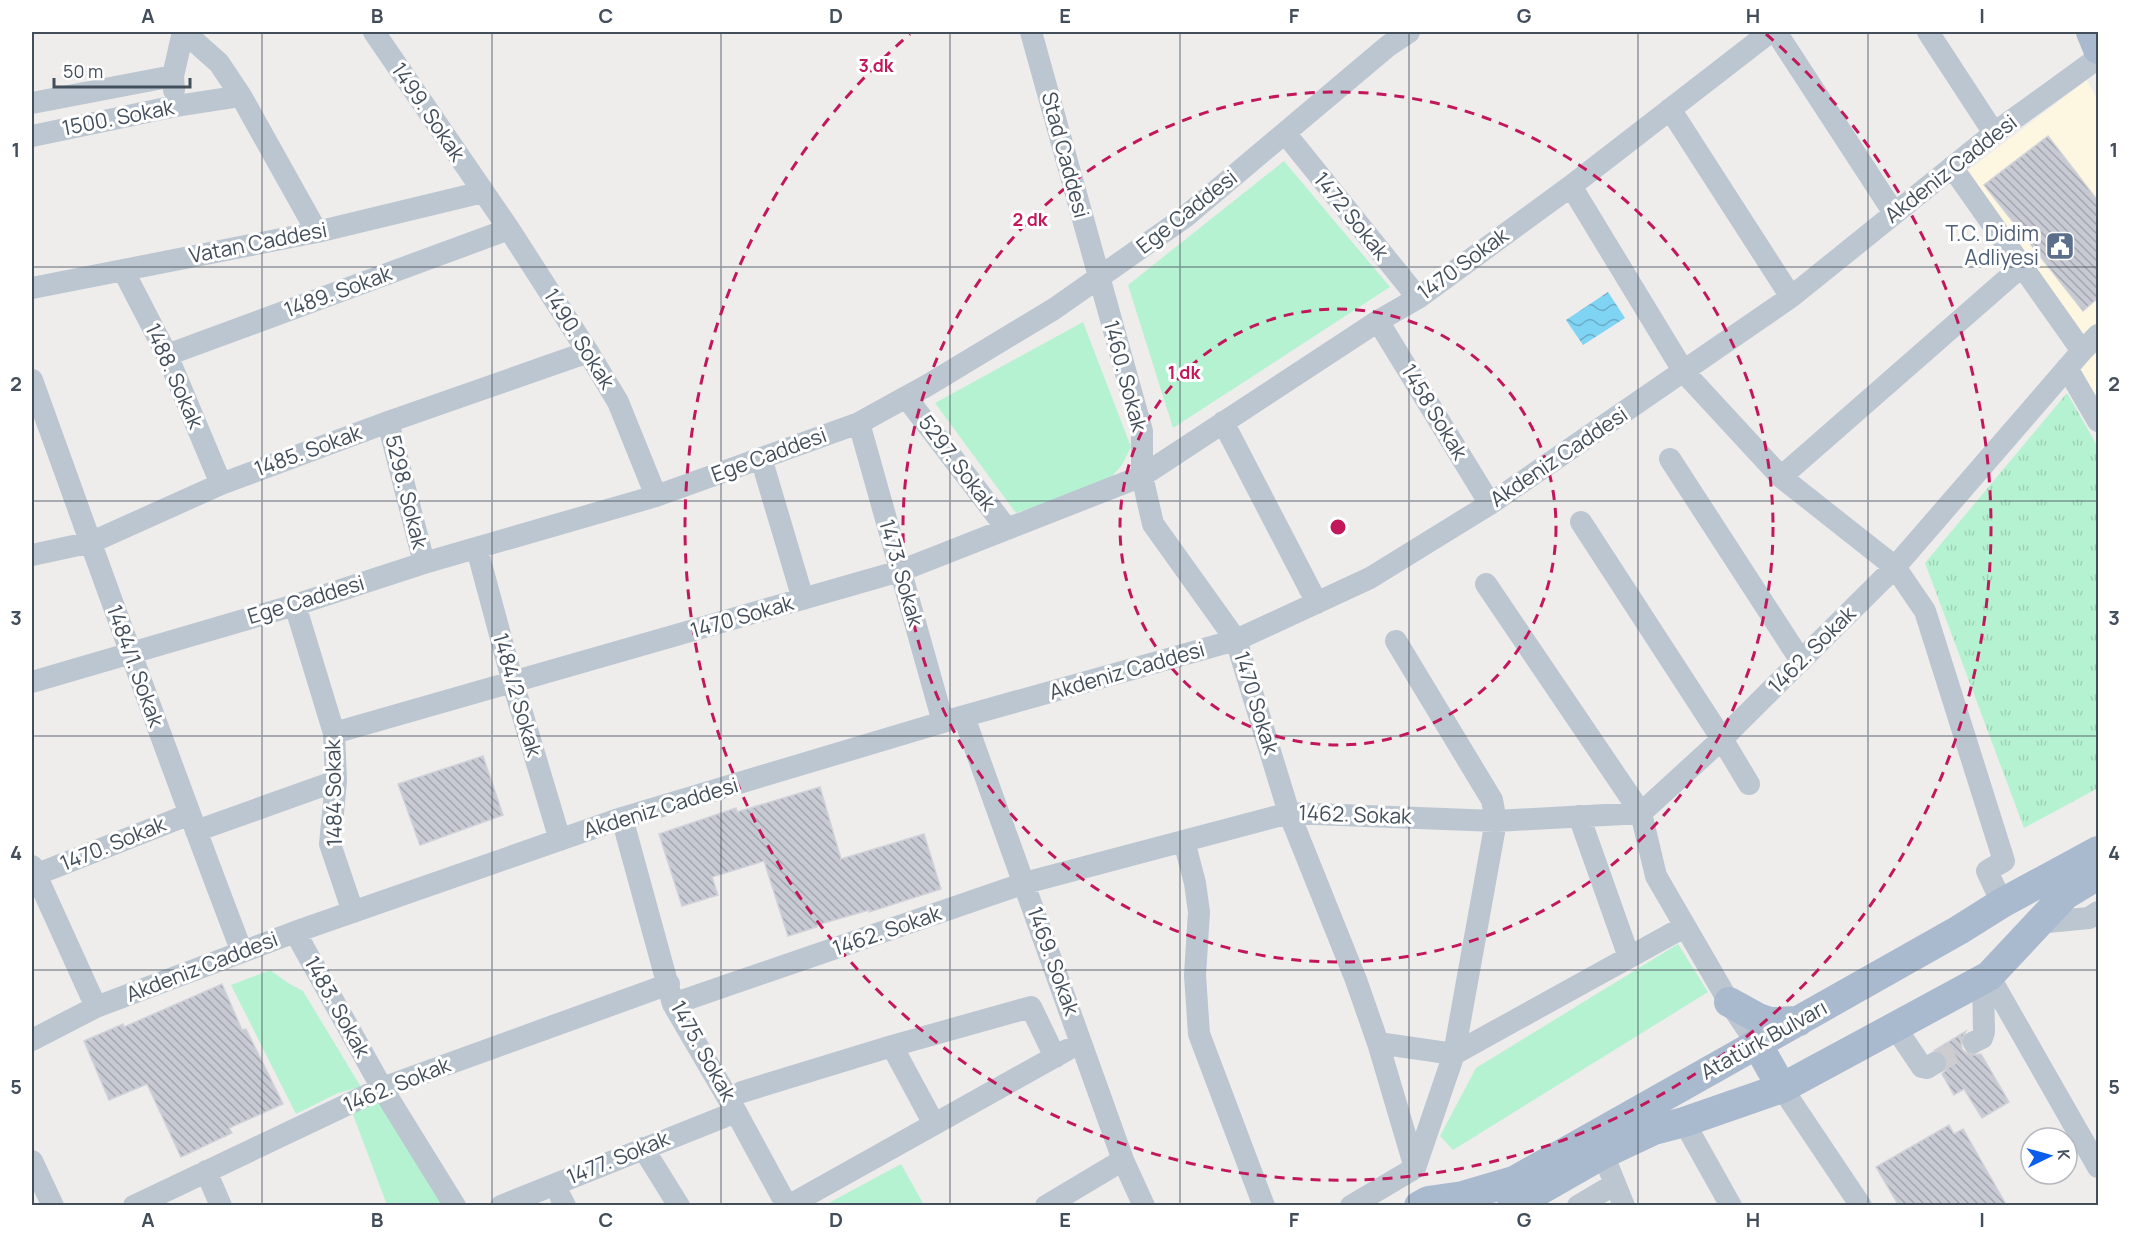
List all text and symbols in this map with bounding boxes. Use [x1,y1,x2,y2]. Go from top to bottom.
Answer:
text: A [141,2,155,29]
text: B [371,2,384,29]
text: C [599,2,613,29]
text: D [829,2,843,29]
text: E [1059,2,1071,29]
text: F [1289,2,1300,29]
text: G [1517,2,1532,29]
text: H [1746,2,1760,29]
text: I [1979,2,1985,29]
scale bar [54,51,190,89]
text: 3 dk [859,53,895,77]
street label: 1499. Sokak [386,57,472,167]
text: 50 m [63,59,103,83]
street label: Stad Caddesi [1036,89,1096,221]
street label: 1500. Sokak [60,92,177,142]
street label: Akdeniz Caddesi [1879,108,2022,229]
text: 1 [12,136,20,163]
text: 1 [2110,136,2118,163]
street label: Ege Caddesi [1130,163,1243,259]
street label: 1472 Sokak [1308,166,1396,265]
text: 2 dk [1012,207,1049,231]
street label: Vatan Caddesi [186,215,329,269]
place label: T.C. Didim Adliyesi [1946,219,2039,271]
street label: 1470 Sokak [1411,220,1514,306]
public building icon: T.C. Didim Adliyesi [2044,230,2076,262]
street label: 1489. Sokak [280,258,396,324]
street label: 1490. Sokak [538,283,622,395]
street label: 1460. Sokak [1098,317,1154,435]
street label: 1488. Sokak [139,319,211,433]
street label: 1458 Sokak [1395,358,1475,465]
text: 1 dk [1168,360,1201,384]
text: 2 [10,370,22,397]
text: 2 [2108,370,2120,397]
street label: Akdeniz Caddesi [1484,400,1633,513]
street label: 5297. Sokak [913,409,1003,516]
street label: 1485. Sokak [250,418,366,482]
street label: Ege Caddesi [707,420,830,488]
street label: 5298. Sokak [379,432,435,552]
street label: 1473. Sokak [873,516,931,630]
centre of rings [1328,517,1348,537]
street label: Ege Caddesi [244,568,367,630]
street label: 1470 Sokak [687,588,797,644]
street label: 1462. Sokak [1761,599,1862,699]
street label: 1484/1. Sokak [101,601,171,731]
text: 3 [10,604,22,631]
text: 3 [2108,604,2120,631]
street label: 1484/2 Sokak [487,630,549,760]
street label: Akdeniz Caddesi [1046,634,1208,706]
street label: 1470 Sokak [1228,648,1286,758]
street label: 1484 Sokak [318,739,348,847]
street label: Akdeniz Caddesi [580,770,741,844]
street label: 1462. Sokak [1298,798,1413,830]
street label: 1470. Sokak [56,809,170,877]
text: 4 [10,839,22,866]
text: 4 [2108,839,2120,866]
street label: 1462. Sokak [829,898,945,962]
street label: 1469. Sokak [1021,903,1087,1019]
street label: Akdeniz Caddesi [122,924,282,1008]
street label: 1483. Sokak [299,951,377,1063]
street label: Atatürk Bulvarı [1695,993,1832,1085]
street label: 1475. Sokak [665,995,743,1106]
street label: 1462. Sokak [339,1050,455,1118]
text: 5 [10,1073,22,1100]
text: 5 [2108,1073,2120,1100]
street label: 1477. Sokak [562,1124,674,1190]
north arrow [2019,1126,2079,1186]
text: K [2053,1149,2075,1161]
text: A [141,1206,155,1233]
text: B [371,1206,384,1233]
text: C [599,1206,613,1233]
text: D [829,1206,843,1233]
text: E [1059,1206,1071,1233]
text: F [1289,1206,1300,1233]
text: G [1517,1206,1532,1233]
text: H [1746,1206,1760,1233]
text: I [1979,1206,1985,1233]

